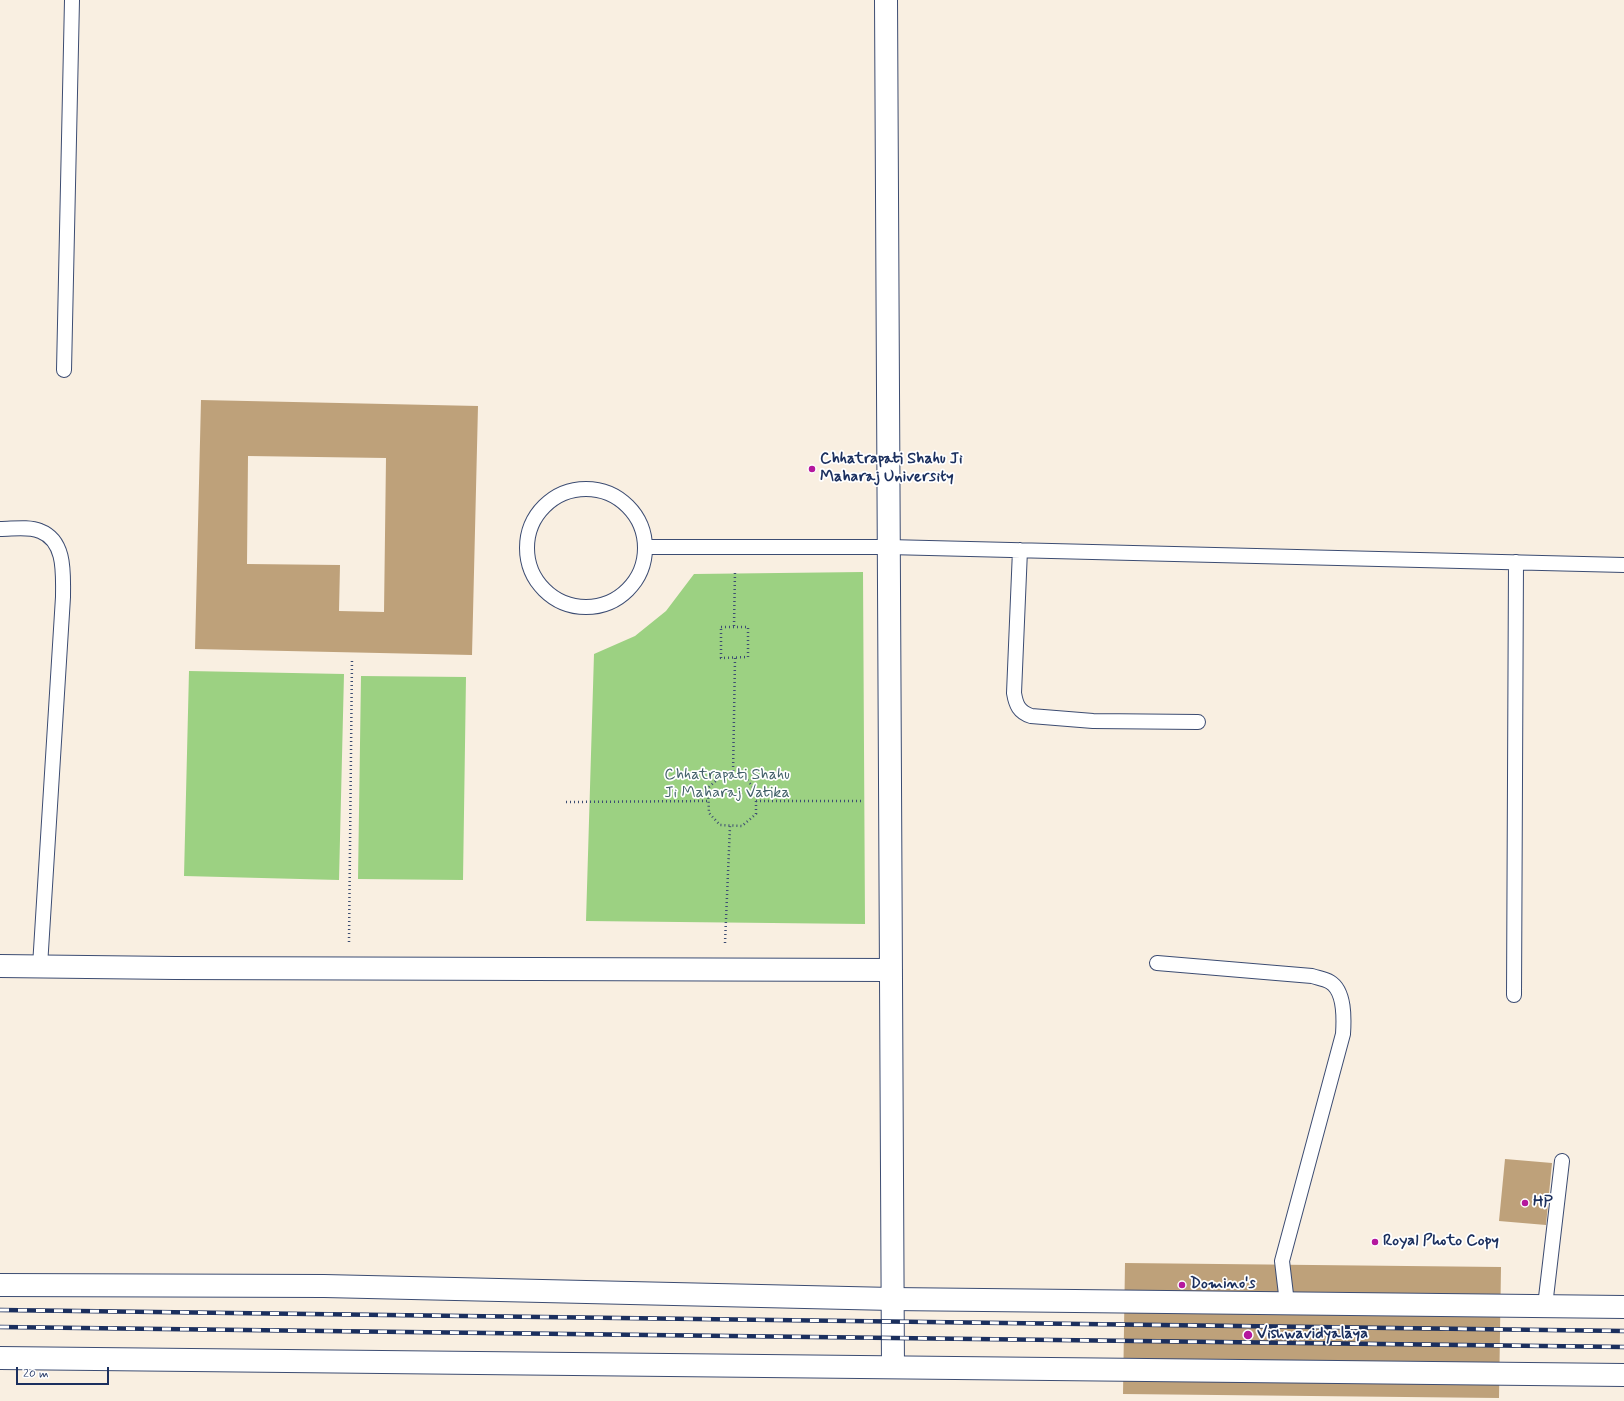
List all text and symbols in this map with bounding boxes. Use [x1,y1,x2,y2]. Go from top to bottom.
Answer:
place label: Chhatrapati Shahu Ji Maharaj University [820,450,963,488]
marker: Chhatrapati Shahu Ji Maharaj University [807,464,817,474]
park label: Chhatrapati Shahu Ji Maharaj Vatika [664,766,790,804]
place label: HP [1533,1193,1553,1213]
marker: HP [1520,1198,1530,1208]
place label: Royal Photo Copy [1383,1232,1499,1252]
marker: Royal Photo Copy [1370,1237,1380,1247]
place label: Domino's [1190,1275,1256,1295]
marker: Domino's [1177,1280,1187,1290]
place label: Vishwavidyalaya [1257,1325,1368,1345]
marker: Vishwavidyalaya [1242,1329,1254,1341]
scale bar [18,1359,111,1385]
text: 20 m [23,1366,49,1382]

